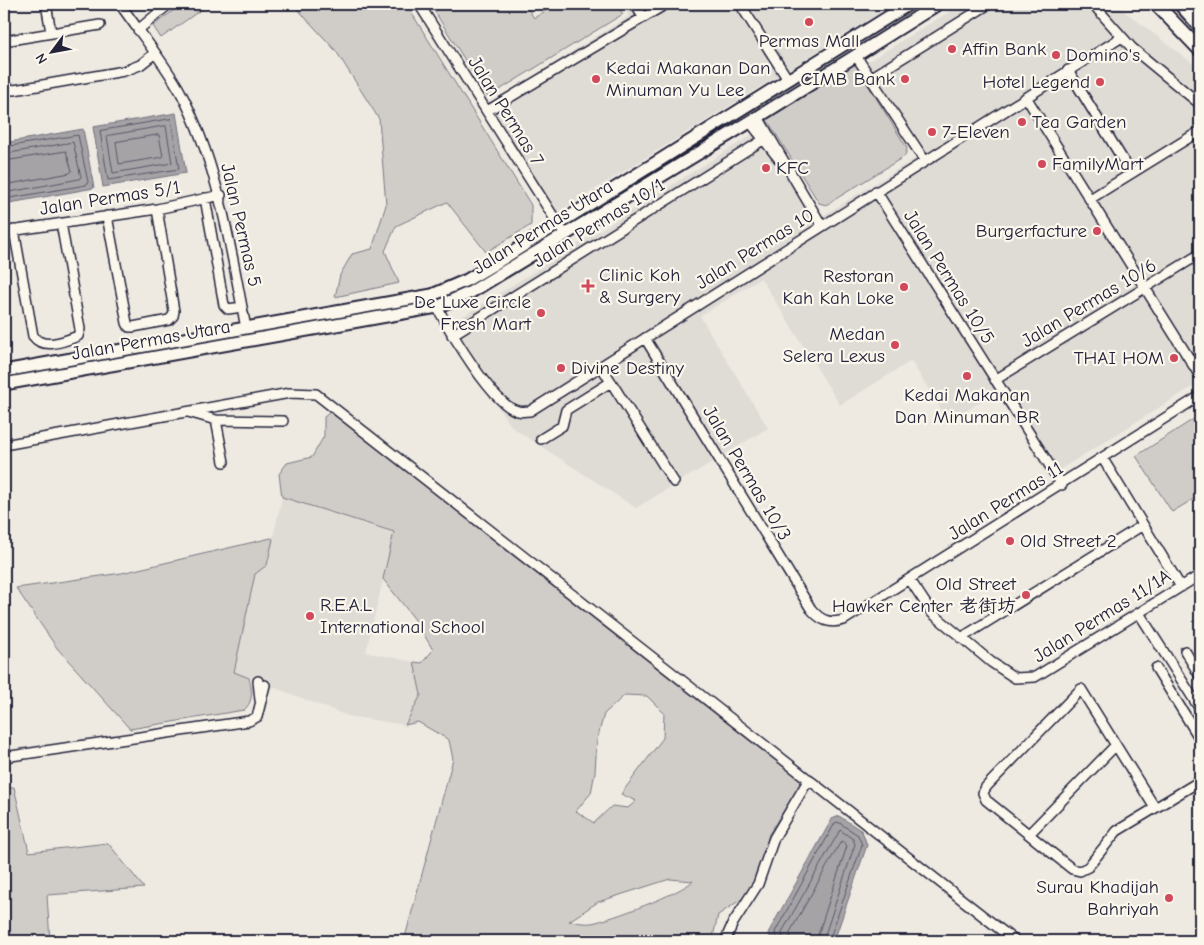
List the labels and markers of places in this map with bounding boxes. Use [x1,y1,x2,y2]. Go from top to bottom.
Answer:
marker: Permas Mall [803,16,815,28]
place label: Permas Mall [759,30,859,52]
place label: Affin Bank [962,38,1047,60]
marker: Affin Bank [946,43,958,55]
place label: Domino's [1066,44,1140,66]
marker: Domino's [1050,49,1062,61]
place label: Kedai Makanan Dan Minuman Yu Lee [606,57,770,101]
place label: CIMB Bank [801,68,896,90]
place label: Hotel Legend [983,71,1090,93]
marker: Kedai Makanan Dan Minuman Yu Lee [590,73,602,85]
marker: CIMB Bank [899,73,911,85]
marker: Hotel Legend [1094,76,1106,88]
place label: Tea Garden [1032,111,1127,133]
marker: Tea Garden [1016,116,1028,128]
place label: 7-Eleven [942,121,1010,143]
marker: 7-Eleven [926,126,938,138]
place label: FamilyMart [1052,153,1144,175]
place label: KFC [776,157,809,179]
marker: FamilyMart [1036,158,1048,170]
marker: KFC [760,162,772,174]
place label: Burgerfacture [976,220,1087,242]
marker: Burgerfacture [1091,225,1103,237]
place label: Clinic Koh & Surgery [599,264,681,308]
place label: Restoran Kah Kah Loke [783,265,894,309]
marker: Clinic Koh & Surgery [581,279,595,293]
marker: Restoran Kah Kah Loke [898,281,910,293]
place label: De Luxe Circle Fresh Mart [414,291,532,335]
marker: De Luxe Circle Fresh Mart [535,307,547,319]
place label: Medan Selera Lexus [783,323,885,367]
marker: Medan Selera Lexus [889,339,901,351]
place label: THAI HOM [1074,347,1164,369]
marker: THAI HOM [1168,352,1180,364]
place label: Divine Destiny [571,357,685,379]
marker: Divine Destiny [555,362,567,374]
marker: Kedai Makanan Dan Minuman BR [961,370,973,382]
place label: Kedai Makanan Dan Minuman BR [895,384,1039,428]
place label: Old Street 2 [1020,530,1117,552]
marker: Old Street 2 [1004,535,1016,547]
place label: Old Street Hawker Center 老街坊 [832,573,1017,617]
marker: Old Street Hawker Center 老街坊 [1020,589,1032,601]
place label: R.E.A.L International School [320,594,485,638]
marker: R.E.A.L International School [304,610,316,622]
place label: Surau Khadijah Bahriyah [1036,876,1159,920]
marker: Surau Khadijah Bahriyah [1163,892,1175,904]

